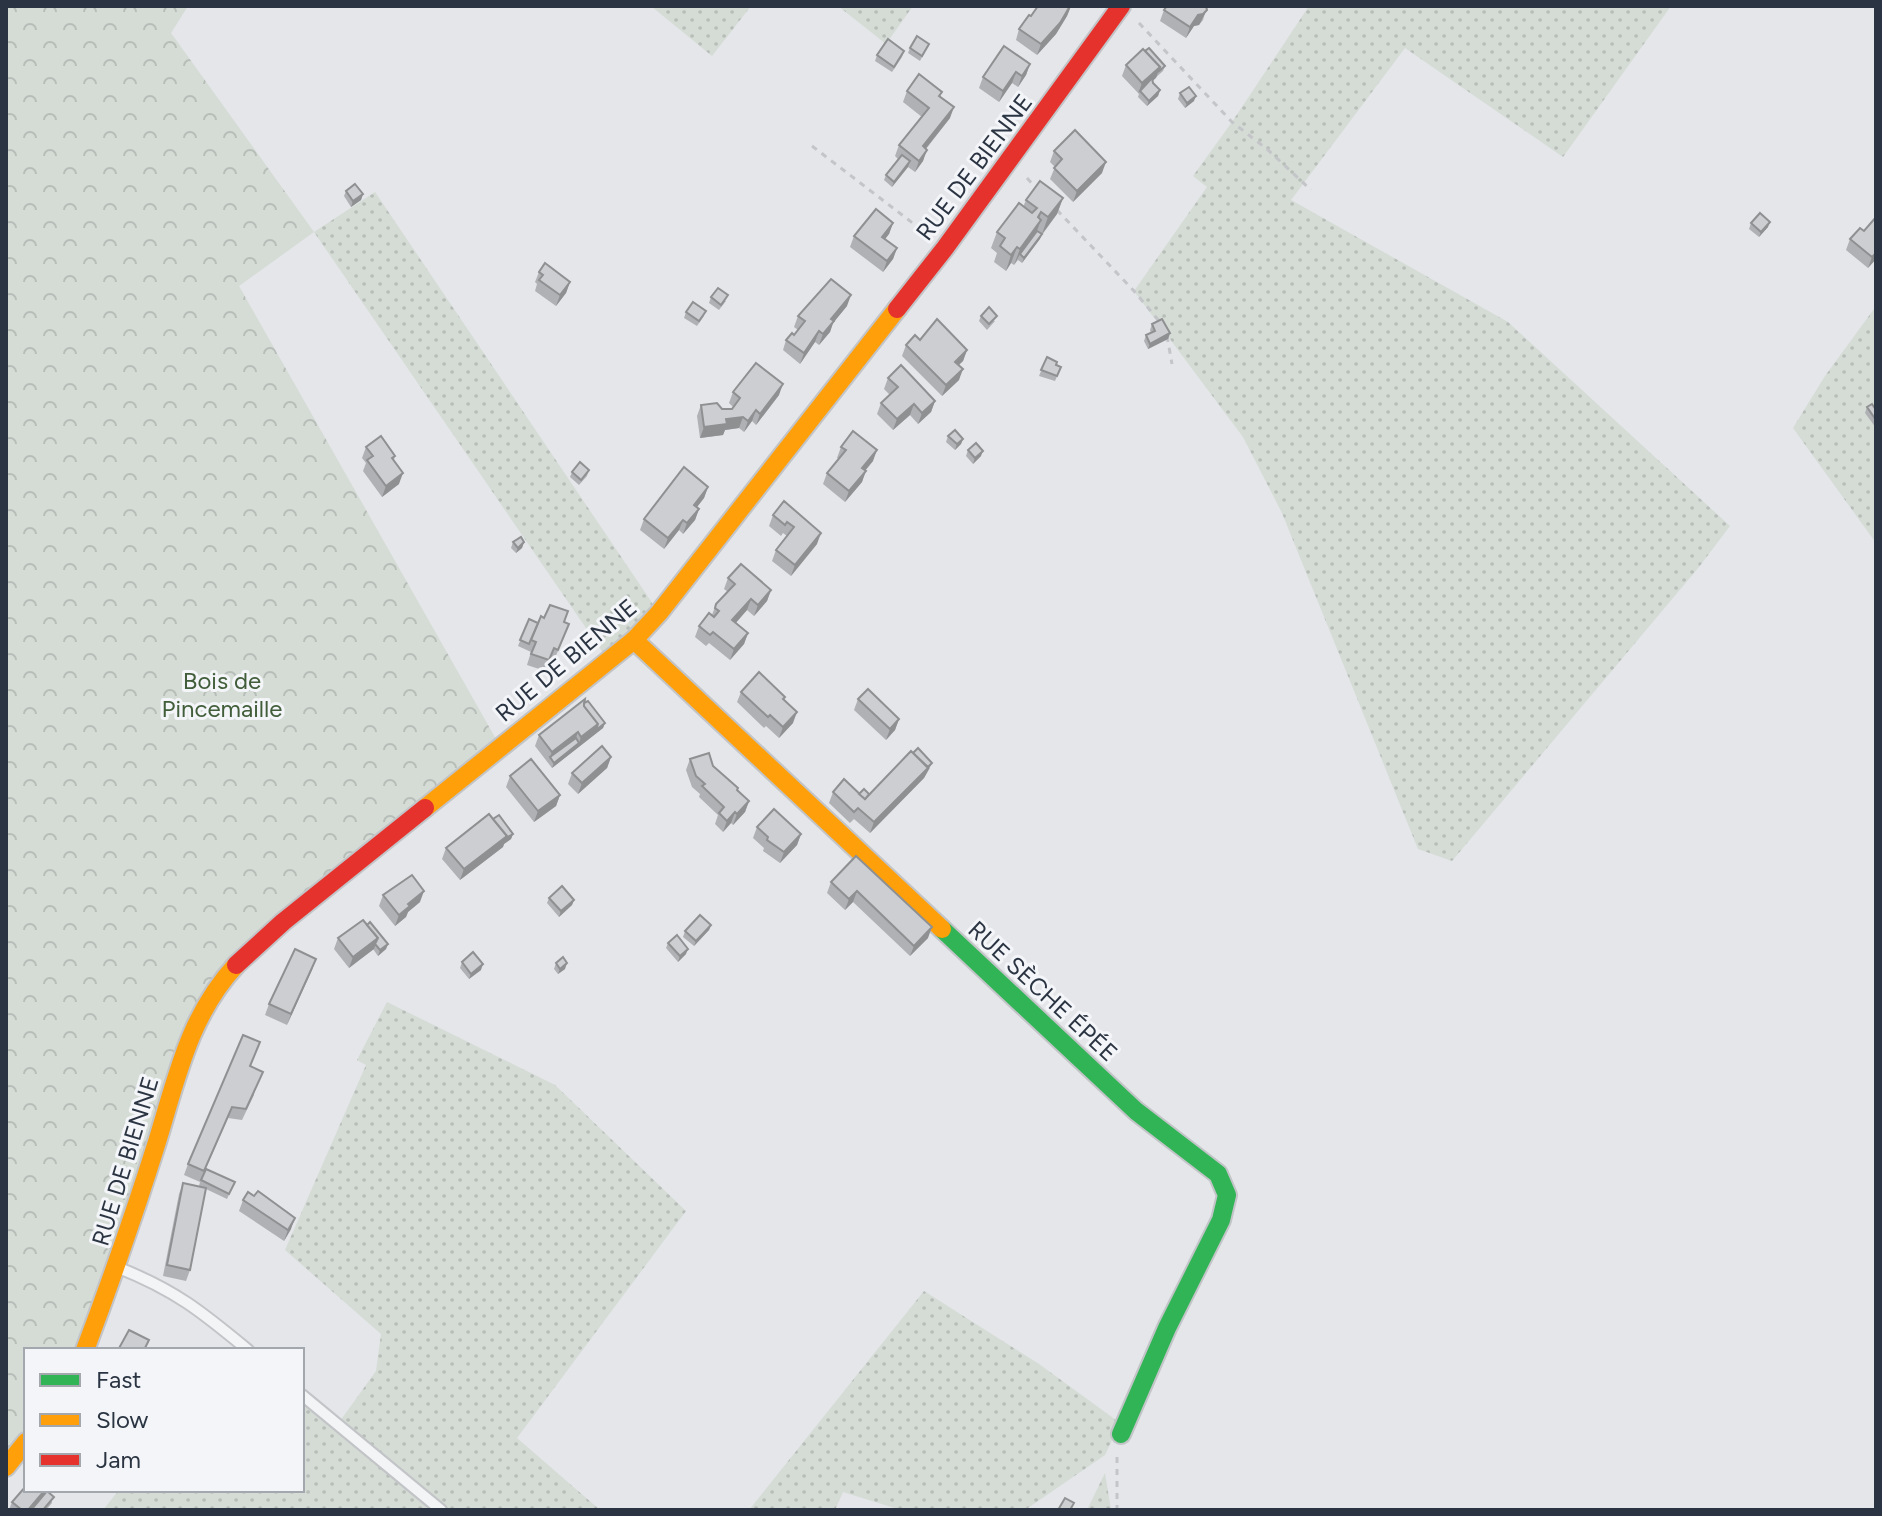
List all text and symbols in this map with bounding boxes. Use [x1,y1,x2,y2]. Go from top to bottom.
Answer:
street label: RUE DE BIENNE [910,88,1038,246]
street label: RUE DE BIENNE [489,592,643,728]
park label: Bois de Pincemaille [162,666,282,723]
street label: RUE SÈCHE ÉPÉE [963,915,1123,1067]
street label: RUE DE BIENNE [85,1073,165,1249]
legend [24,1348,304,1492]
text: Fast [96,1365,141,1394]
text: Slow [96,1405,149,1434]
text: Jam [96,1445,141,1474]

